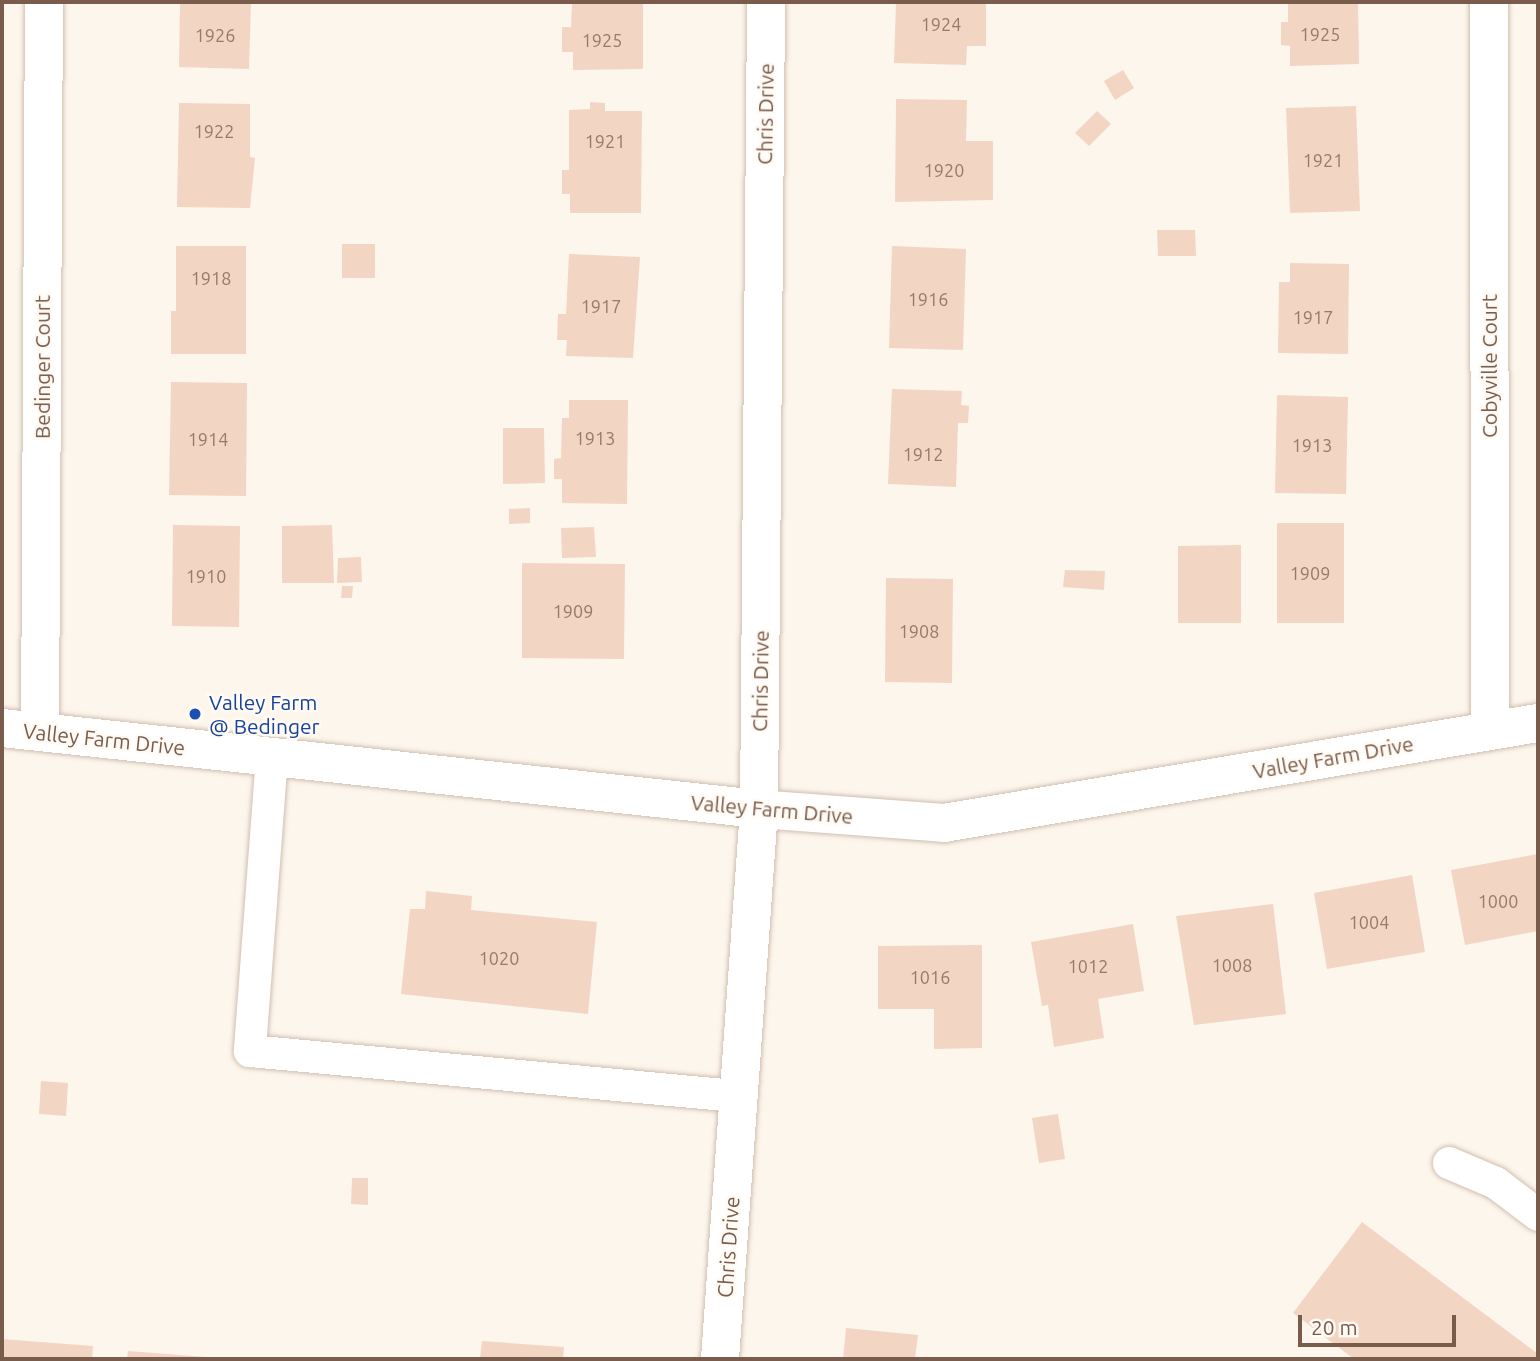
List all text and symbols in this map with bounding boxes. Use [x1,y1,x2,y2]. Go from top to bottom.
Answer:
house number: 1924 [921,13,961,35]
house number: 1925 [1300,23,1340,45]
house number: 1926 [195,24,235,46]
house number: 1925 [582,29,622,51]
street label: Chris Drive [752,63,778,165]
house number: 1922 [194,120,234,142]
house number: 1921 [585,130,625,152]
house number: 1921 [1303,149,1343,171]
house number: 1920 [924,159,964,181]
house number: 1918 [191,267,231,289]
house number: 1916 [908,288,948,310]
street label: Cobyville Court [1476,294,1502,438]
street label: Bedinger Court [29,295,55,439]
house number: 1917 [581,295,621,317]
house number: 1917 [1293,306,1333,328]
house number: 1913 [575,427,615,449]
house number: 1914 [188,428,228,450]
house number: 1913 [1292,434,1332,456]
house number: 1912 [903,443,943,465]
house number: 1909 [1290,562,1330,584]
house number: 1910 [186,565,226,587]
house number: 1909 [553,600,593,622]
house number: 1908 [899,620,939,642]
street label: Chris Drive [747,630,773,732]
place label: Valley Farm @ Bedinger [209,689,320,739]
marker: Valley Farm @ Bedinger [187,706,203,722]
street label: Valley Farm Drive [22,718,186,760]
street label: Valley Farm Drive [1251,730,1415,784]
street label: Valley Farm Drive [690,789,854,829]
house number: 1000 [1478,890,1518,912]
house number: 1004 [1349,911,1389,933]
house number: 1020 [479,947,519,969]
house number: 1008 [1212,954,1252,976]
house number: 1012 [1068,955,1108,977]
house number: 1016 [910,966,950,988]
street label: Chris Drive [712,1195,744,1299]
scale bar [1302,1302,1460,1346]
text: 20 m [1311,1315,1358,1339]

